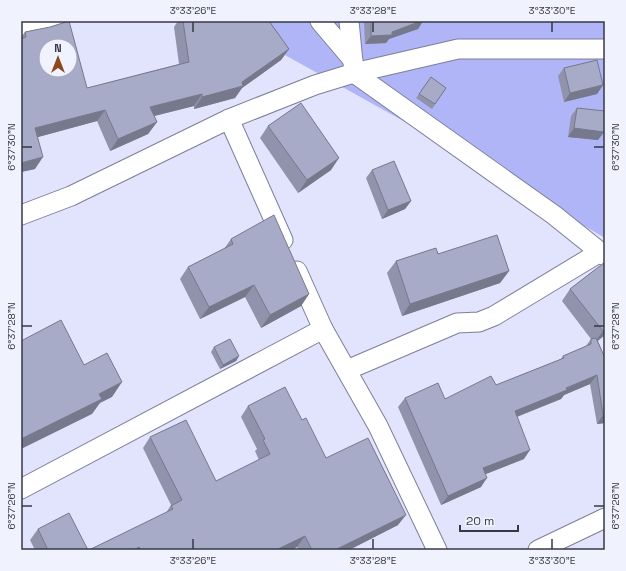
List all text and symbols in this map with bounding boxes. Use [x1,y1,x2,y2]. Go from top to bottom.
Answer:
text: 3°33'26"E [170,4,217,17]
text: 3°33'28"E [350,4,397,17]
text: 3°33'30"E [529,4,576,17]
north arrow [38,38,78,78]
text: N [54,41,62,55]
text: 6°37'30"N [5,123,18,171]
text: 6°37'30"N [609,123,622,171]
text: 6°37'28"N [5,302,18,350]
text: 6°37'28"N [609,302,622,350]
text: 6°37'26"N [5,482,18,530]
text: 6°37'26"N [609,482,622,530]
scale bar [460,507,518,533]
text: 20 m [466,513,494,529]
text: 3°33'26"E [170,554,217,567]
text: 3°33'28"E [350,554,397,567]
text: 3°33'30"E [529,554,576,567]

